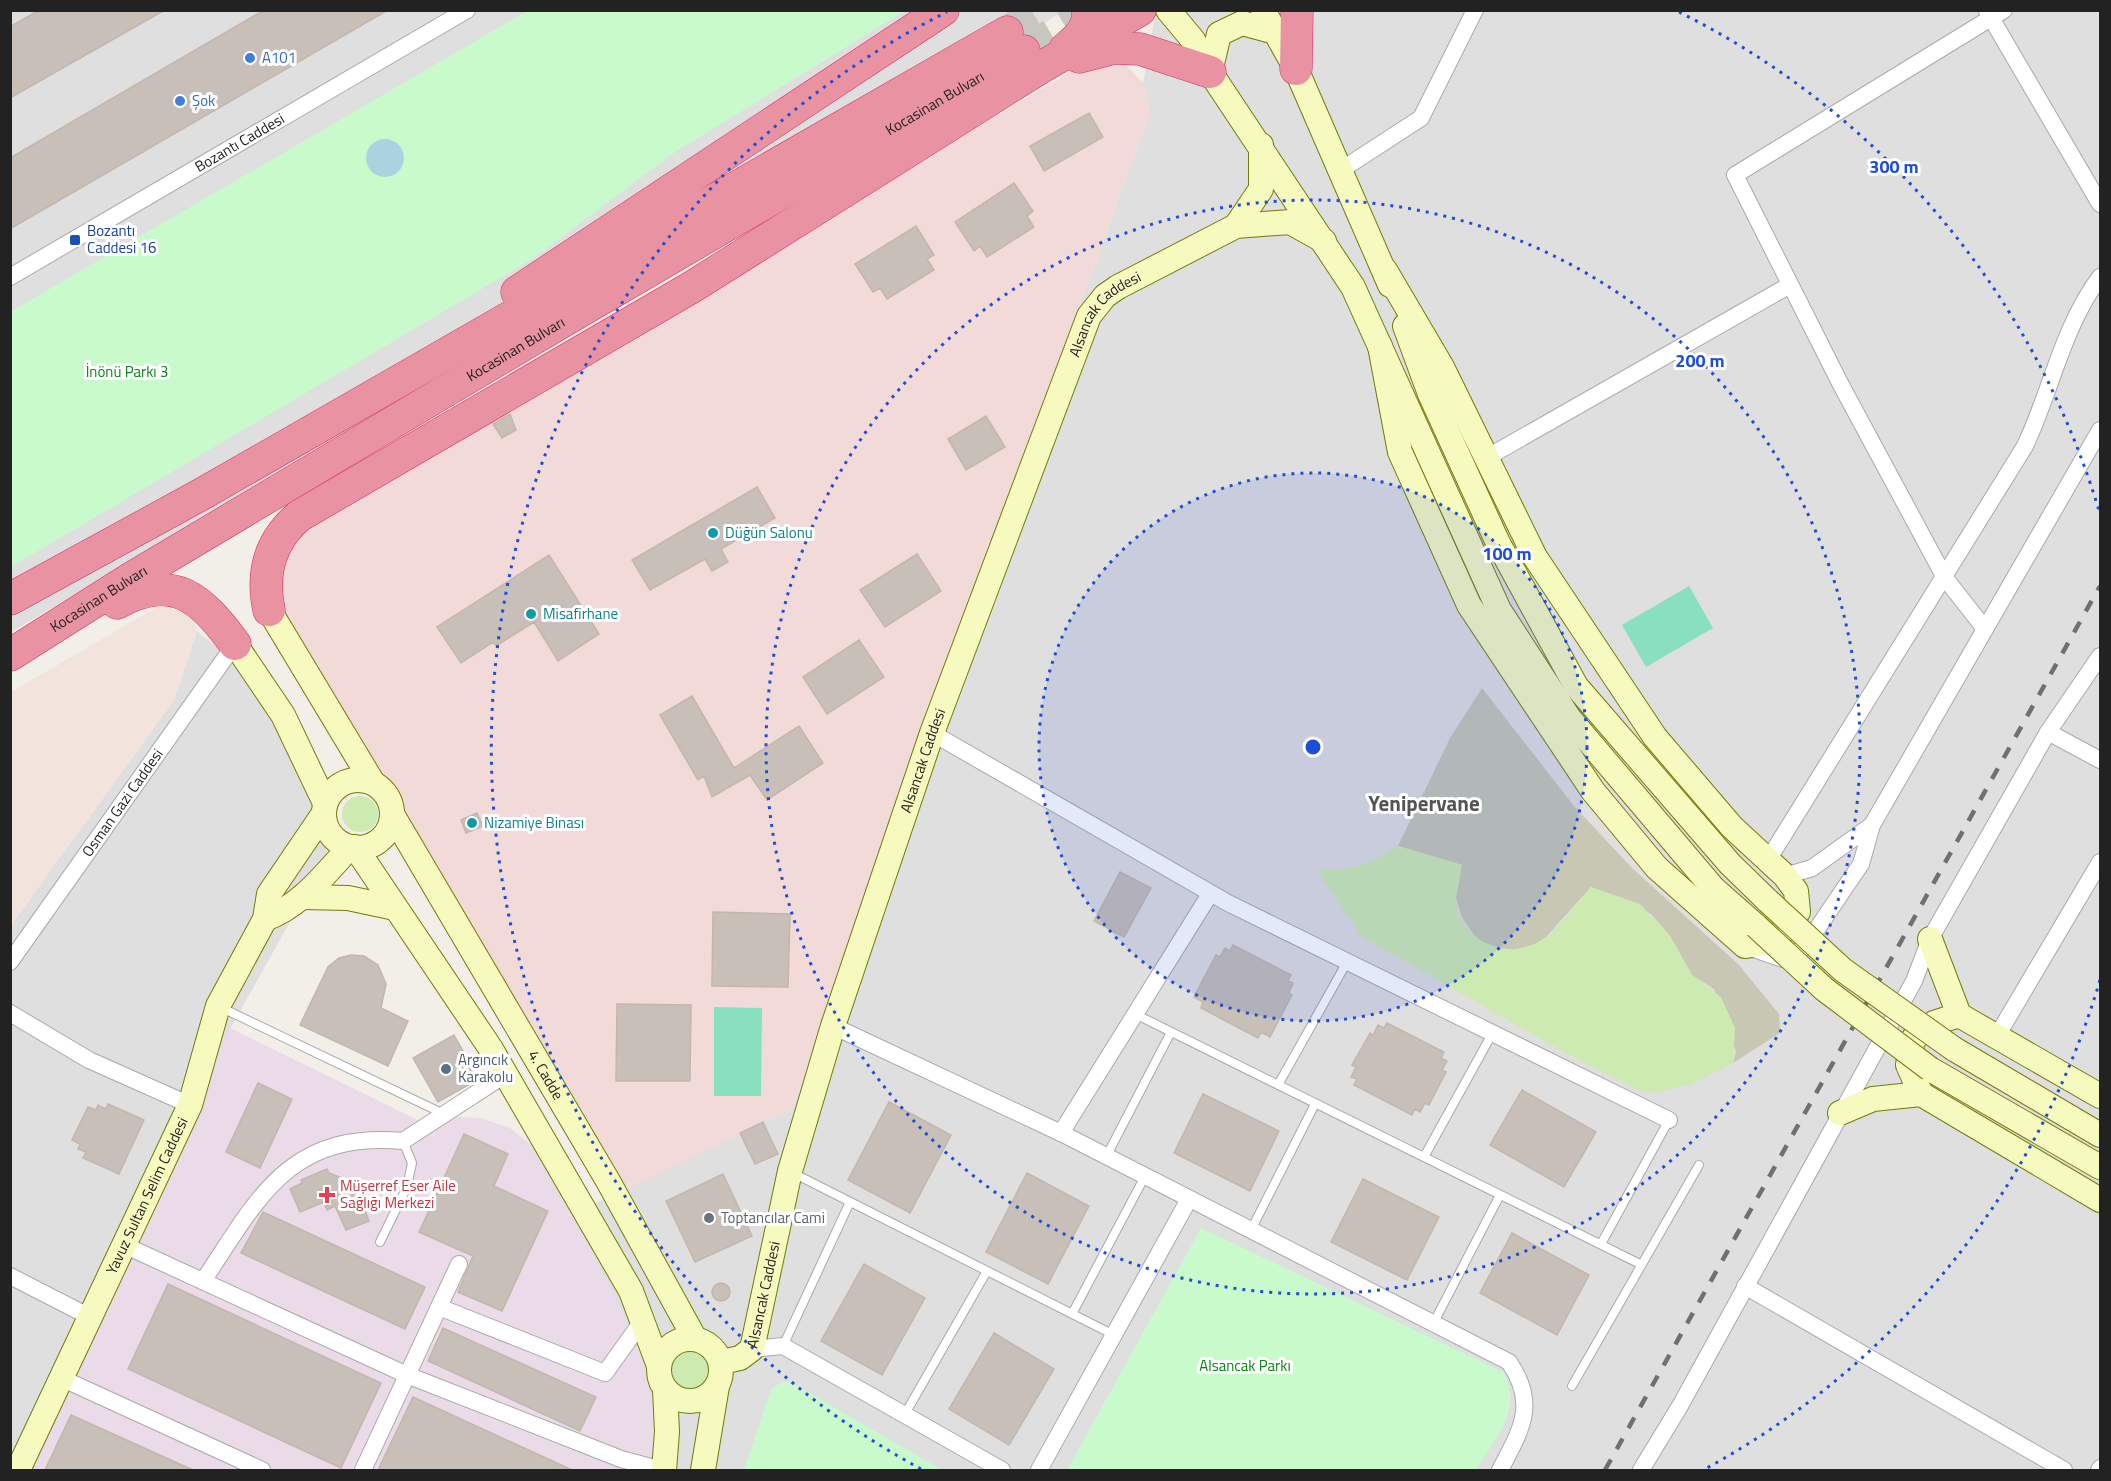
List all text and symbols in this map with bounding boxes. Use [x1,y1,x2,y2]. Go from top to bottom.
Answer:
place label: A101 [262,46,296,69]
marker: A101 [243,51,257,65]
street label: Kocasinan Bulvarı [881,65,988,141]
place label: Şok [192,89,215,112]
marker: Şok [173,94,187,108]
street label: Bozantı Caddesi [190,107,289,178]
text: 300 m [1869,153,1919,180]
place label: Bozantı Caddesi 16 [87,219,156,259]
marker: Bozantı Caddesi 16 [68,233,82,247]
street label: Alsancak Caddesi [1063,265,1145,360]
street label: Kocasinan Bulvarı [462,310,569,387]
text: 200 m [1675,347,1725,374]
park label: İnönü Parkı 3 [86,360,168,383]
place label: Düğün Salonu [725,521,813,544]
marker: Düğün Salonu [706,526,720,540]
text: 100 m [1482,540,1532,567]
street label: Kocasinan Bulvarı [45,559,152,638]
place label: Misafirhane [543,602,618,625]
marker: Misafirhane [524,607,538,621]
street label: Alsancak Caddesi [894,705,951,816]
centre of rings [1303,737,1323,757]
street label: Osman Gazi Caddesi [76,744,169,861]
district label: Yenipervane [1368,787,1480,819]
place label: Nizamiye Binası [484,811,584,834]
marker: Nizamiye Binası [465,816,479,830]
street label: 4. Cadde [522,1046,570,1104]
place label: Argıncık Karakolu [458,1048,513,1088]
marker: Argıncık Karakolu [439,1062,453,1076]
street label: Yavuz Sultan Selim Caddesi [100,1113,194,1278]
place label: Müşerref Eser Aile Sağlığı Merkezi [340,1174,456,1214]
marker: Müşerref Eser Aile Sağlığı Merkezi [318,1186,336,1204]
place label: Toptancılar Cami [721,1206,825,1229]
marker: Toptancılar Cami [702,1211,716,1225]
street label: Alsancak Caddesi [740,1239,786,1350]
park label: Alsancak Parkı [1199,1354,1291,1377]

